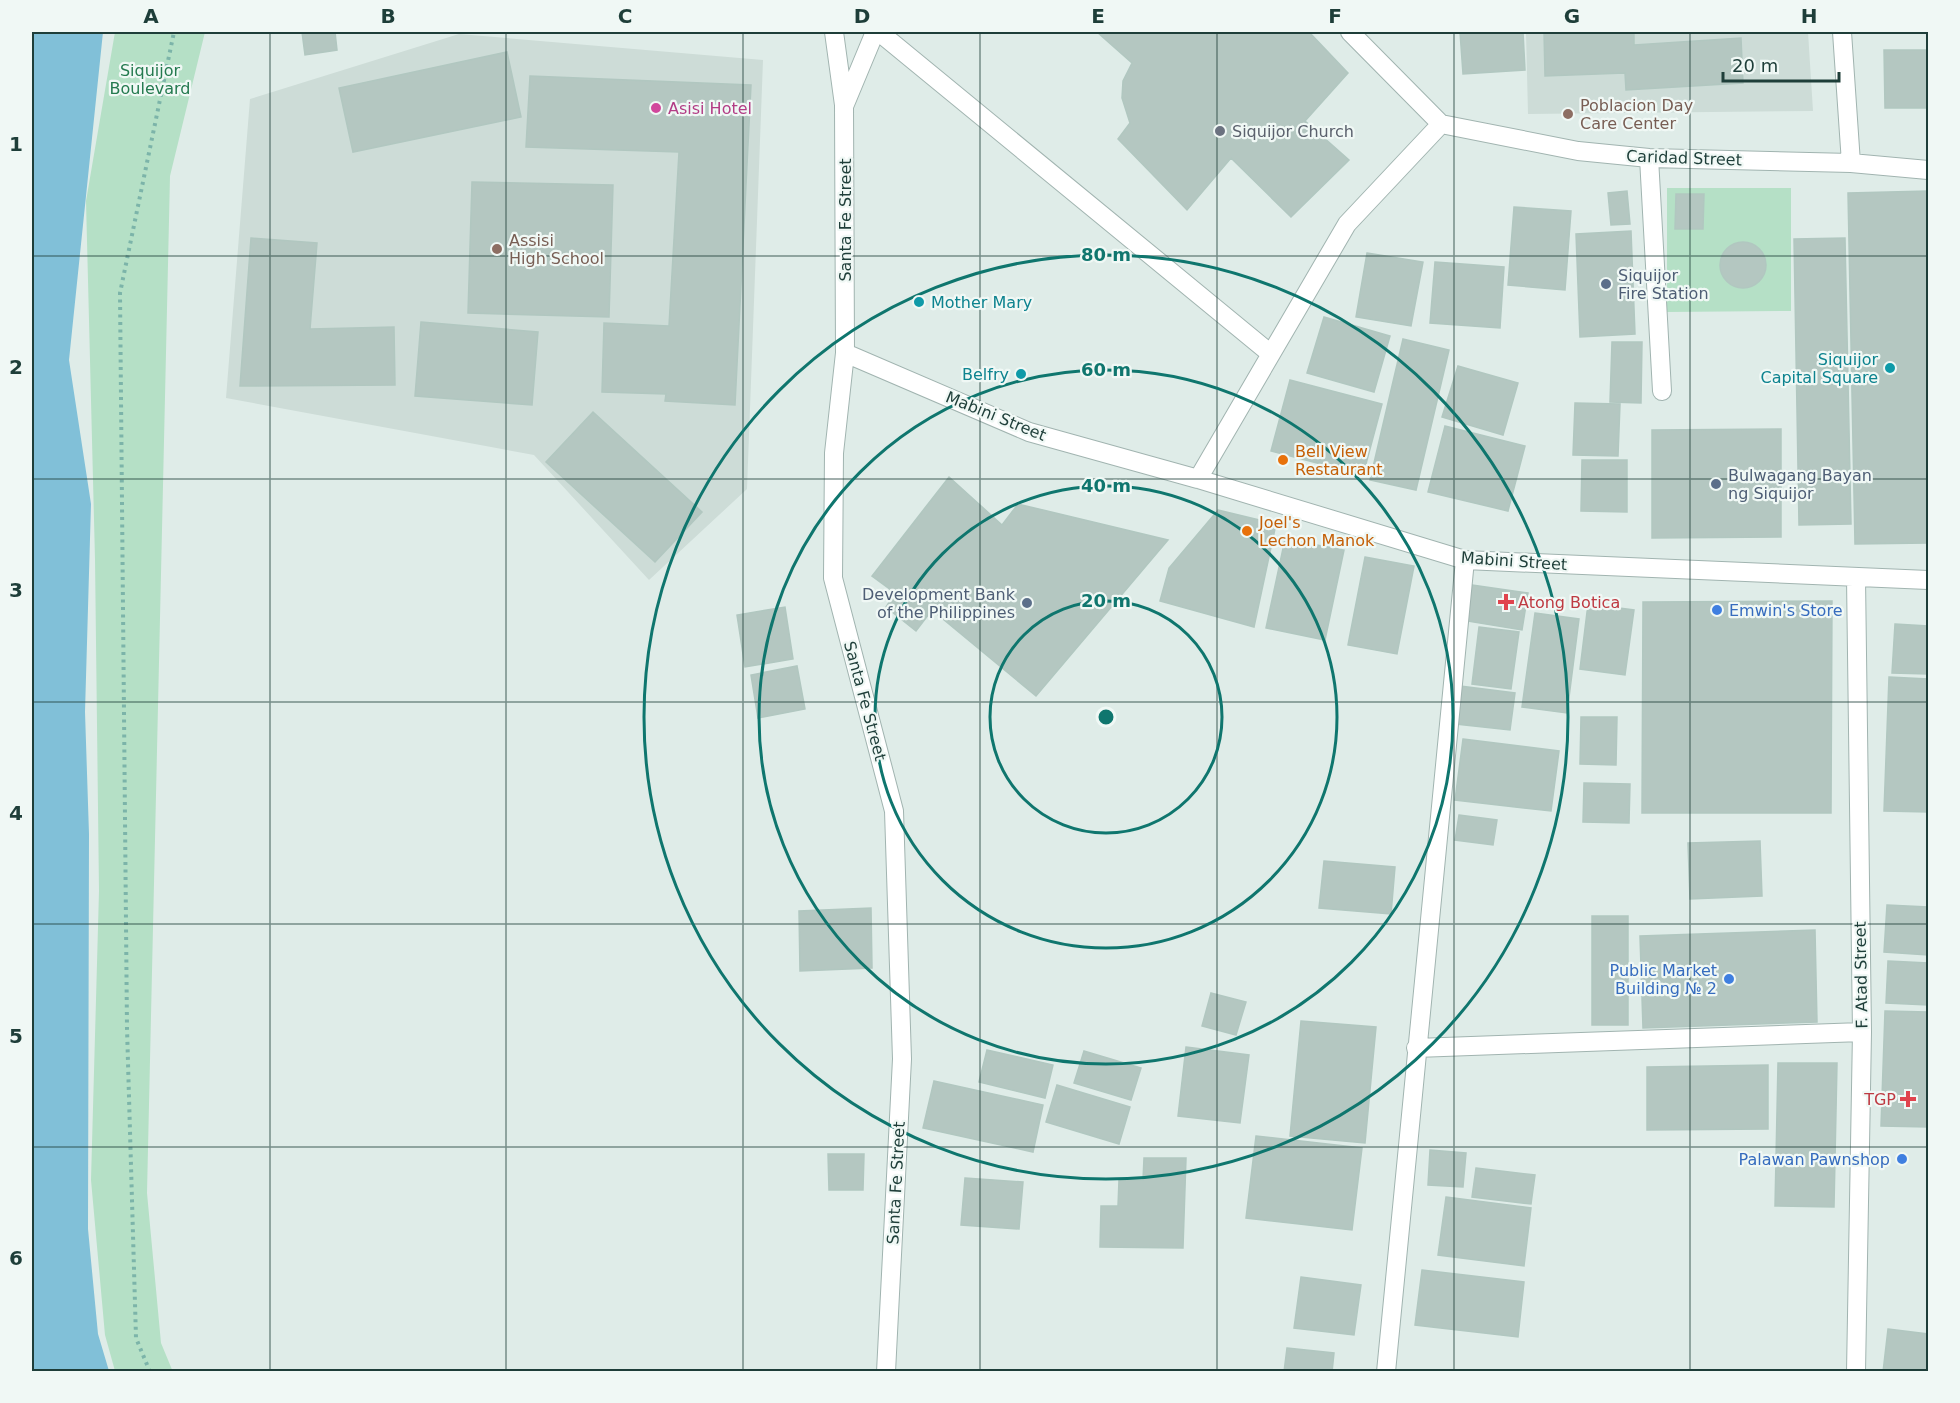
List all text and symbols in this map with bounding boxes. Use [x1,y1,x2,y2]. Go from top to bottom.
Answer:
text: A [143,4,159,28]
text: B [380,4,396,28]
text: C [618,4,632,28]
text: D [854,4,870,28]
text: E [1091,4,1105,28]
text: F [1328,4,1342,28]
text: G [1564,4,1580,28]
text: H [1801,4,1817,28]
scale bar [1723,45,1838,83]
text: 20 m [1732,55,1778,76]
park label: Siquijor Boulevard [110,61,190,98]
place label: Poblacion Day Care Center [1580,96,1693,133]
place label: Asisi Hotel [668,99,752,118]
marker: Asisi Hotel [649,101,663,115]
marker: Poblacion Day Care Center [1561,107,1575,121]
place label: Siquijor Church [1232,122,1354,141]
marker: Siquijor Church [1213,124,1227,138]
text: 1 [9,132,23,156]
street label: Caridad Street [1626,146,1742,170]
street label: Santa Fe Street [836,158,855,282]
place label: Assisi High School [509,231,604,268]
marker: Assisi High School [490,242,504,256]
text: 80 m [1081,244,1131,265]
place label: Siquijor Fire Station [1618,266,1709,303]
marker: Siquijor Fire Station [1599,277,1613,291]
place label: Mother Mary [931,293,1032,312]
marker: Mother Mary [912,295,926,309]
place label: Siquijor Capital Square [1760,350,1878,387]
text: 2 [9,355,23,379]
text: 60 m [1081,359,1131,380]
marker: Siquijor Capital Square [1883,361,1897,375]
place label: Belfry [962,365,1009,384]
marker: Belfry [1014,367,1028,381]
street label: Mabini Street [943,387,1049,445]
place label: Bell View Restaurant [1295,442,1383,479]
marker: Bell View Restaurant [1276,453,1290,467]
place label: Bulwagang Bayan ng Siquijor [1728,466,1872,503]
text: 40 m [1081,475,1131,496]
marker: Bulwagang Bayan ng Siquijor [1709,477,1723,491]
place label: Joel's Lechon Manok [1258,513,1375,550]
marker: Joel's Lechon Manok [1240,524,1254,538]
street label: Mabini Street [1460,548,1568,574]
text: 3 [9,578,23,602]
place label: Development Bank of the Philippines [862,585,1016,622]
text: 20 m [1081,590,1131,611]
place label: Atong Botica [1518,593,1620,612]
marker: Atong Botica [1499,595,1513,609]
marker: Development Bank of the Philippines [1020,596,1034,610]
place label: Emwin's Store [1729,601,1842,620]
marker: Emwin's Store [1710,603,1724,617]
street label: Santa Fe Street [840,639,890,763]
centre of rings [1096,707,1116,727]
text: 4 [9,801,23,825]
street label: F. Atad Street [1851,921,1871,1029]
place label: Public Market Building № 2 [1610,961,1717,998]
marker: Public Market Building № 2 [1722,972,1736,986]
text: 5 [9,1024,23,1048]
place label: TGP [1863,1090,1896,1109]
marker: TGP [1901,1092,1915,1106]
street label: Santa Fe Street [883,1121,909,1245]
place label: Palawan Pawnshop [1739,1150,1890,1169]
marker: Palawan Pawnshop [1895,1152,1909,1166]
text: 6 [9,1246,23,1270]

